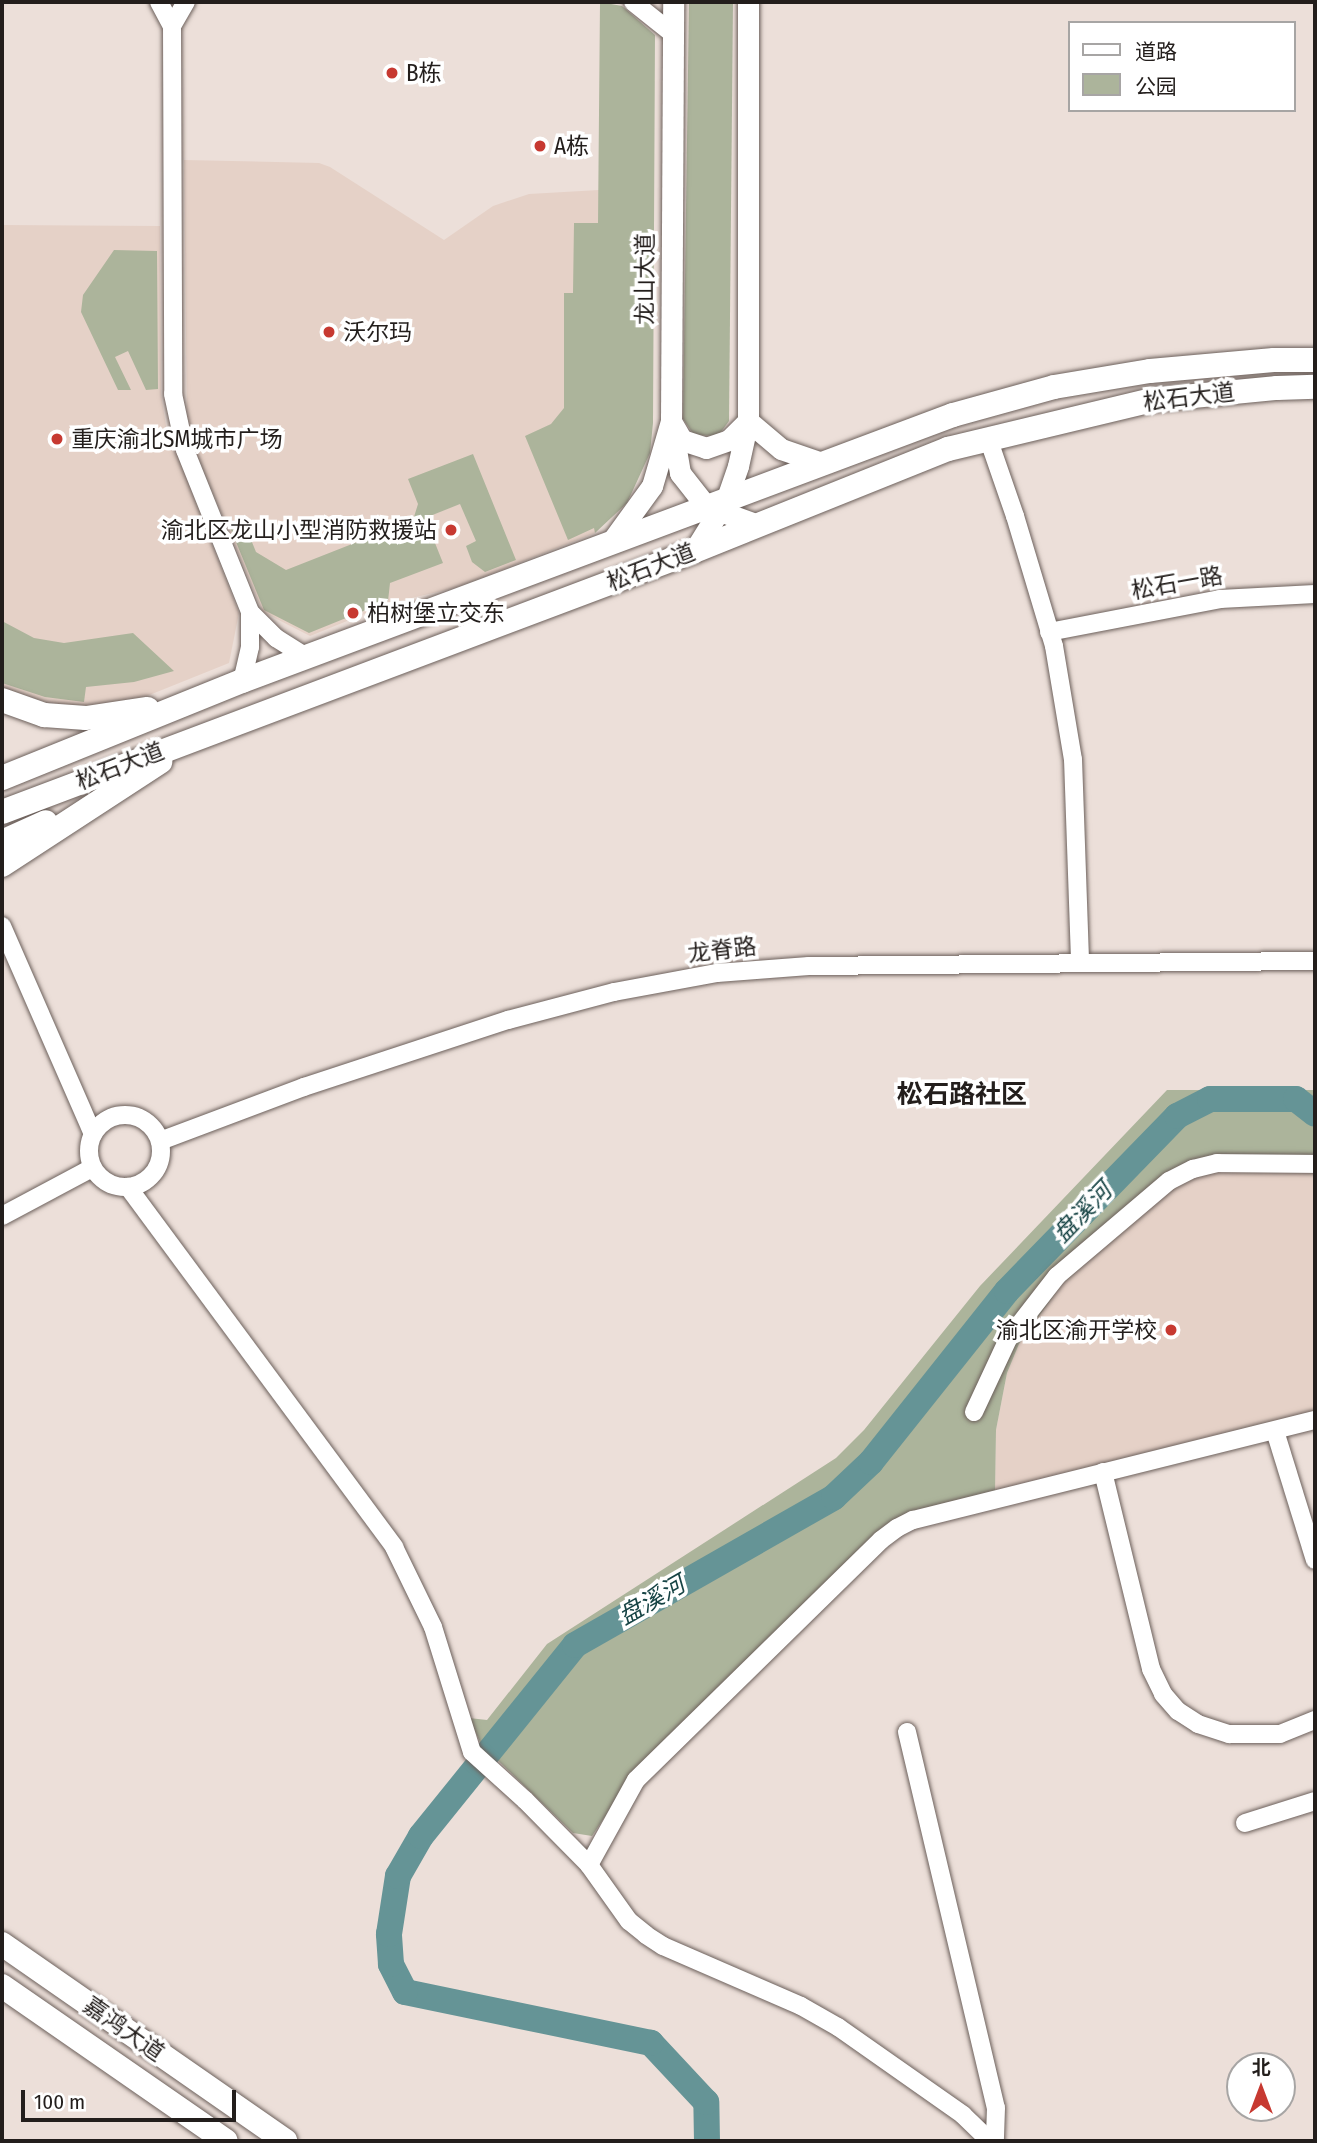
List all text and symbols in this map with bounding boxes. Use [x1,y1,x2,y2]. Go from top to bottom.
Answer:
legend [1068,21,1296,112]
text: 道路 [1135,39,1177,65]
place label: B栋 [406,59,442,87]
marker: B栋 [384,65,400,81]
text: 公园 [1135,74,1177,100]
place label: A栋 [554,132,589,160]
marker: A栋 [532,138,548,154]
street label: 龙山大道 [631,233,659,325]
place label: 沃尔玛 [343,318,412,346]
marker: 沃尔玛 [321,324,337,340]
street label: 松石大道 [1142,378,1236,416]
place label: 重庆渝北SM城市广场 [71,425,283,453]
marker: 重庆渝北SM城市广场 [49,431,65,447]
place label: 渝北区龙山小型消防救援站 [161,516,437,544]
marker: 渝北区龙山小型消防救援站 [443,522,459,538]
street label: 松石大道 [603,538,699,596]
street label: 松石一路 [1129,561,1225,605]
place label: 柏树堡立交东 [367,599,505,627]
marker: 柏树堡立交东 [345,605,361,621]
street label: 松石大道 [72,737,168,795]
street label: 龙脊路 [686,932,758,968]
district label: 松石路社区 [897,1079,1027,1111]
water label: 盘溪河 [1048,1177,1118,1249]
place label: 渝北区渝开学校 [996,1316,1157,1344]
marker: 渝北区渝开学校 [1163,1322,1179,1338]
water label: 盘溪河 [614,1571,690,1631]
street label: 嘉鸿大道 [78,1991,170,2067]
north arrow [1226,2052,1296,2122]
text: 北 [1251,2056,1271,2079]
scale bar [24,2076,240,2120]
text: 100 m [34,2089,85,2115]

